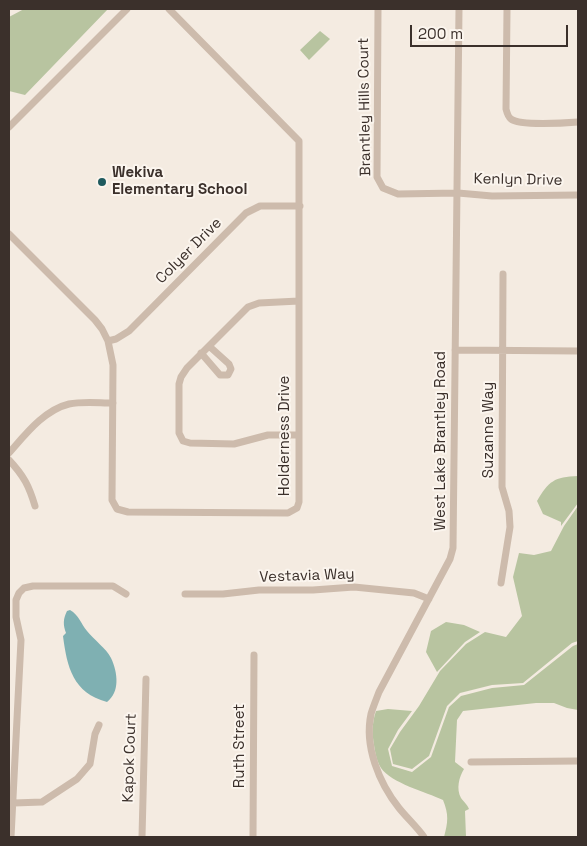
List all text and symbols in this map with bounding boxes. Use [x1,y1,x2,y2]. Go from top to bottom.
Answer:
scale bar [412,15,570,47]
text: 200 m [418,24,463,43]
street label: Brantley Hills Court [355,38,375,176]
place label: Wekiva Elementary School [112,164,247,199]
street label: Kenlyn Drive [473,170,563,190]
marker: Wekiva Elementary School [96,176,108,188]
street label: Colyer Drive [152,214,226,288]
street label: West Lake Brantley Road [432,351,450,531]
street label: Holderness Drive [276,376,294,496]
street label: Suzanne Way [480,382,498,478]
street label: Vestavia Way [259,565,355,587]
street label: Ruth Street [231,704,249,788]
street label: Kapok Court [119,713,141,803]

